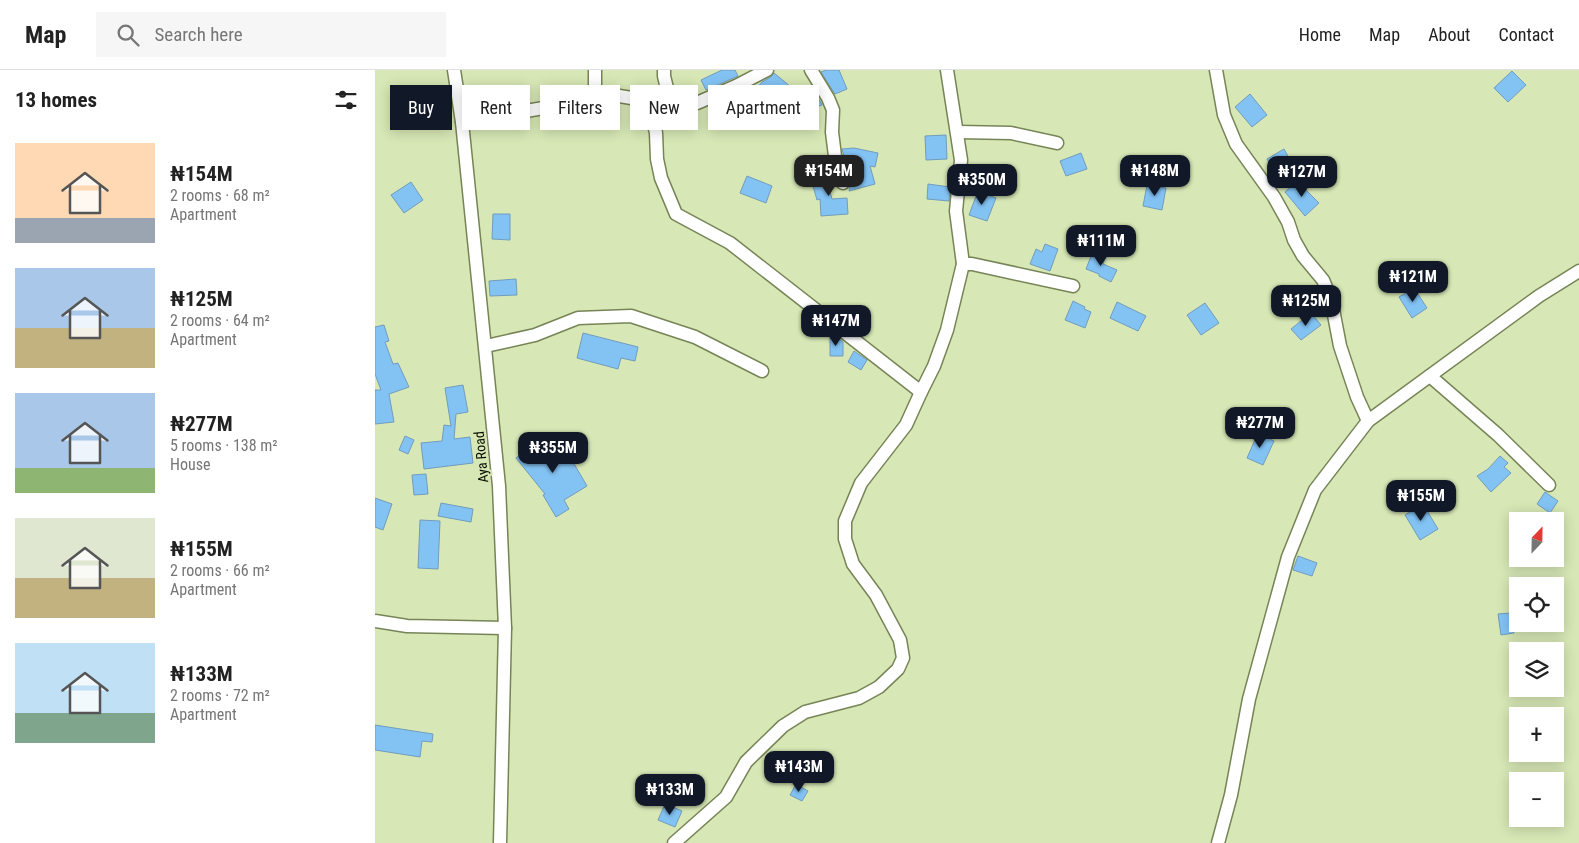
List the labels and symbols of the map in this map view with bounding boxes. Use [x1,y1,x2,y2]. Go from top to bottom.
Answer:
pin: ₦154M [794,154,864,197]
pin: ₦148M [1120,154,1190,197]
pin: ₦127M [1267,156,1337,198]
pin: ₦350M [947,164,1017,206]
pin: ₦111M [1066,224,1136,267]
pin: ₦121M [1378,260,1448,303]
pin: ₦125M [1271,284,1341,327]
pin: ₦147M [801,304,871,347]
pin: ₦277M [1225,406,1295,449]
street label: Aya Road [471,431,491,483]
pin: ₦355M [518,432,588,474]
pin: ₦155M [1386,480,1456,522]
north arrow [1509,512,1564,568]
pin: ₦143M [764,750,834,793]
pin: ₦133M [635,774,705,816]

